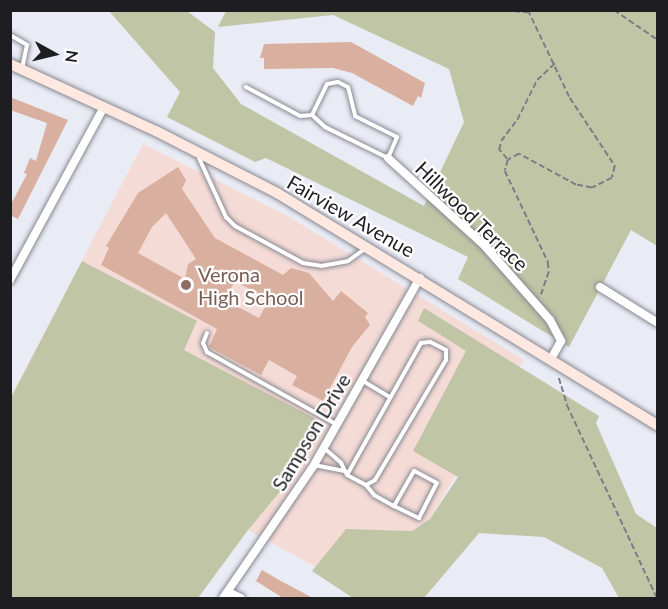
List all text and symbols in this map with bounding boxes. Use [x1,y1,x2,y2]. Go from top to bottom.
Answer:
north arrow [24,24,84,84]
text: N [62,49,83,64]
street label: Hillwood Terrace [410,156,534,276]
street label: Fairview Avenue [282,169,420,263]
place label: Verona High School [198,262,303,309]
marker: Verona High School [179,278,193,292]
street label: Sampson Drive [267,369,355,495]

